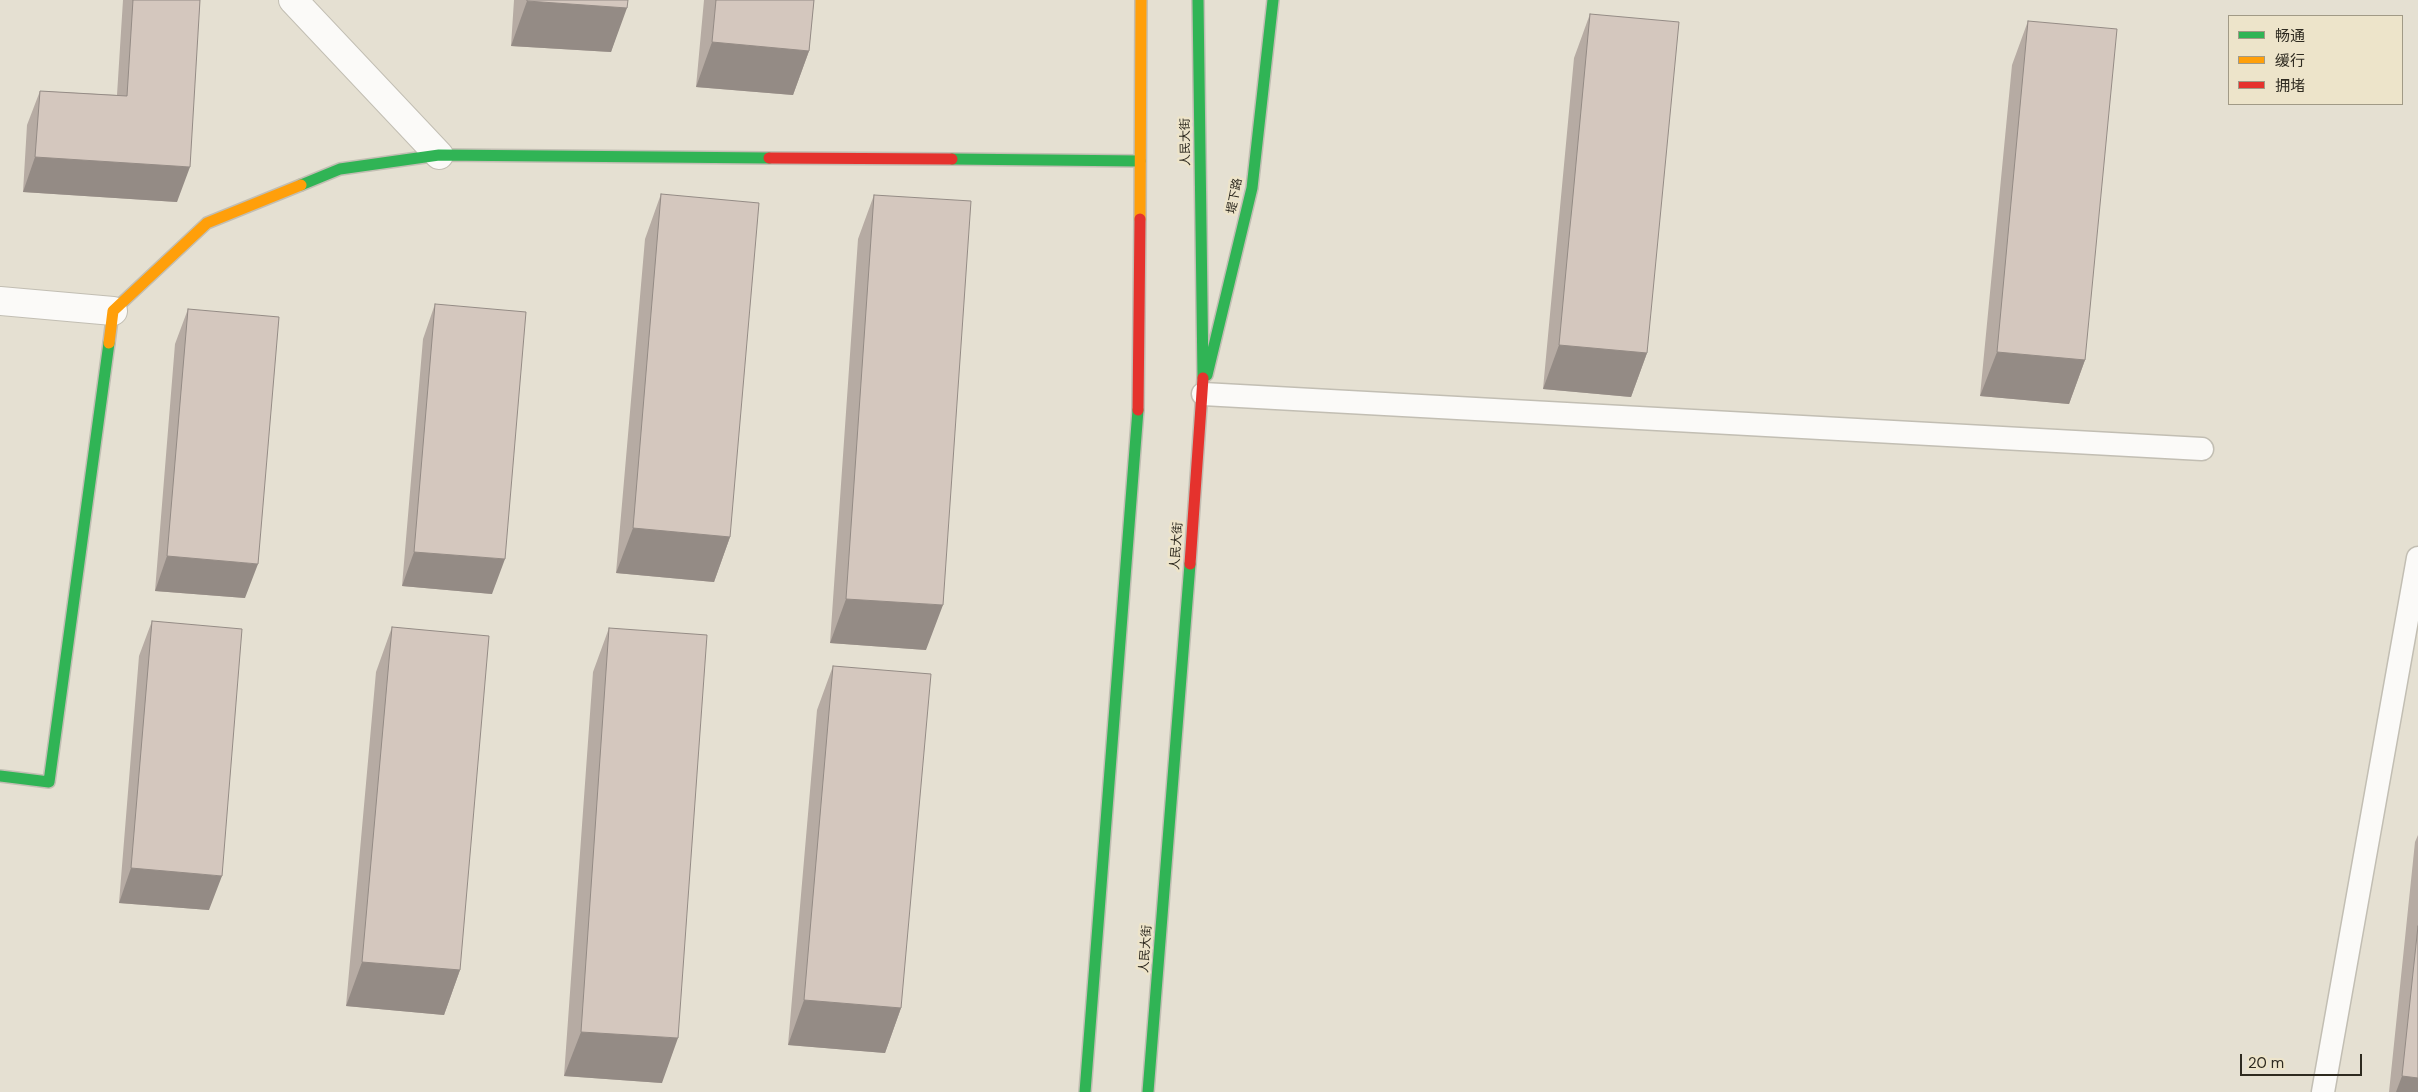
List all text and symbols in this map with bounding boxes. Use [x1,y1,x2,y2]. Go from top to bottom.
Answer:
legend [2228,15,2403,105]
text: 畅通 [2275,26,2305,46]
text: 缓行 [2275,51,2305,71]
text: 拥堵 [2275,76,2305,96]
street label: 人民大街 [1178,118,1194,166]
street label: 堤下路 [1224,177,1246,215]
street label: 人民大街 [1168,522,1186,570]
street label: 人民大街 [1137,925,1155,973]
scale bar [2243,1044,2366,1076]
text: 20 m [2248,1053,2284,1073]

